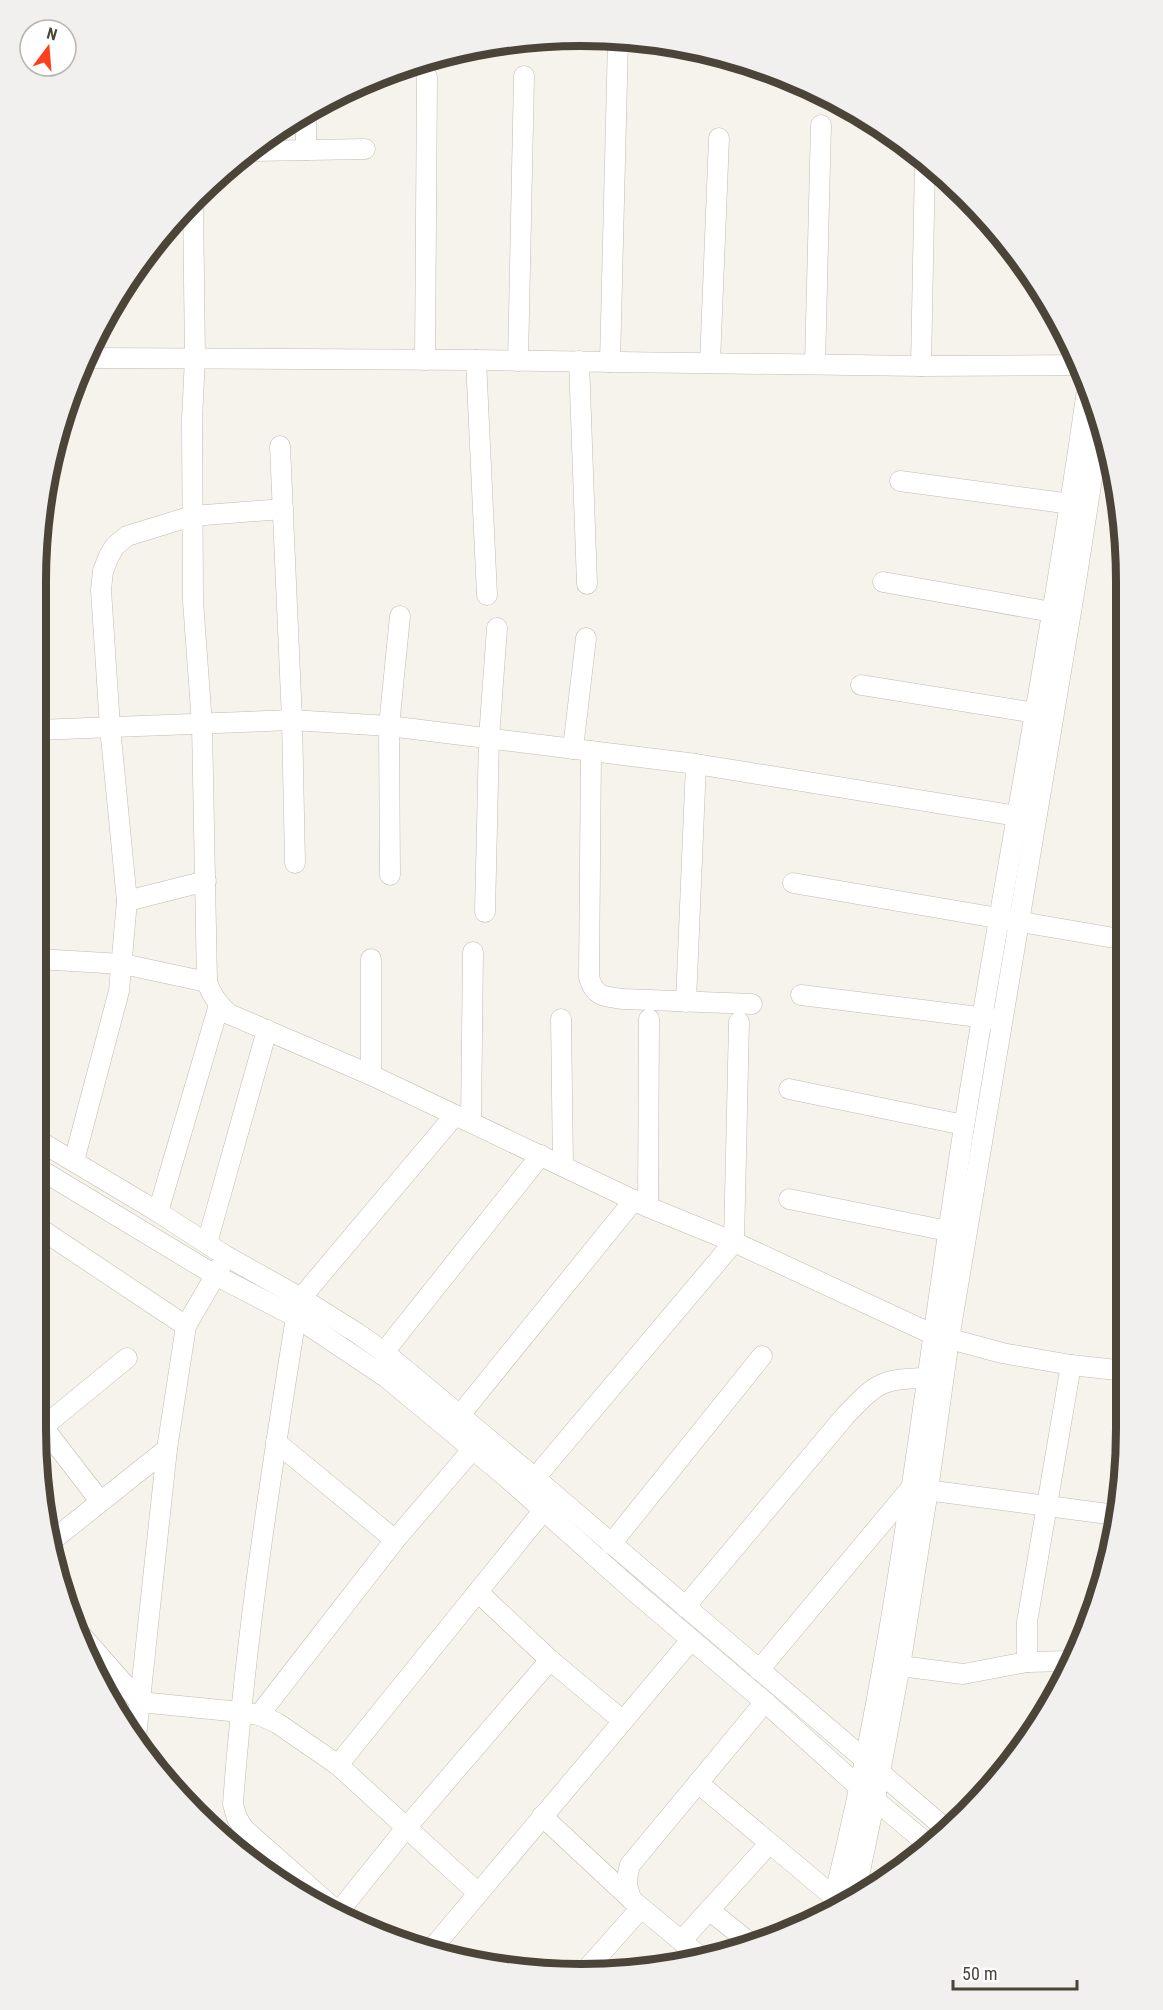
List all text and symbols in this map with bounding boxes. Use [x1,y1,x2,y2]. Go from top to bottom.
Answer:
north arrow [18,18,78,78]
text: N [45,24,59,45]
scale bar [953,1953,1078,1991]
text: 50 m [962,1963,997,1984]

